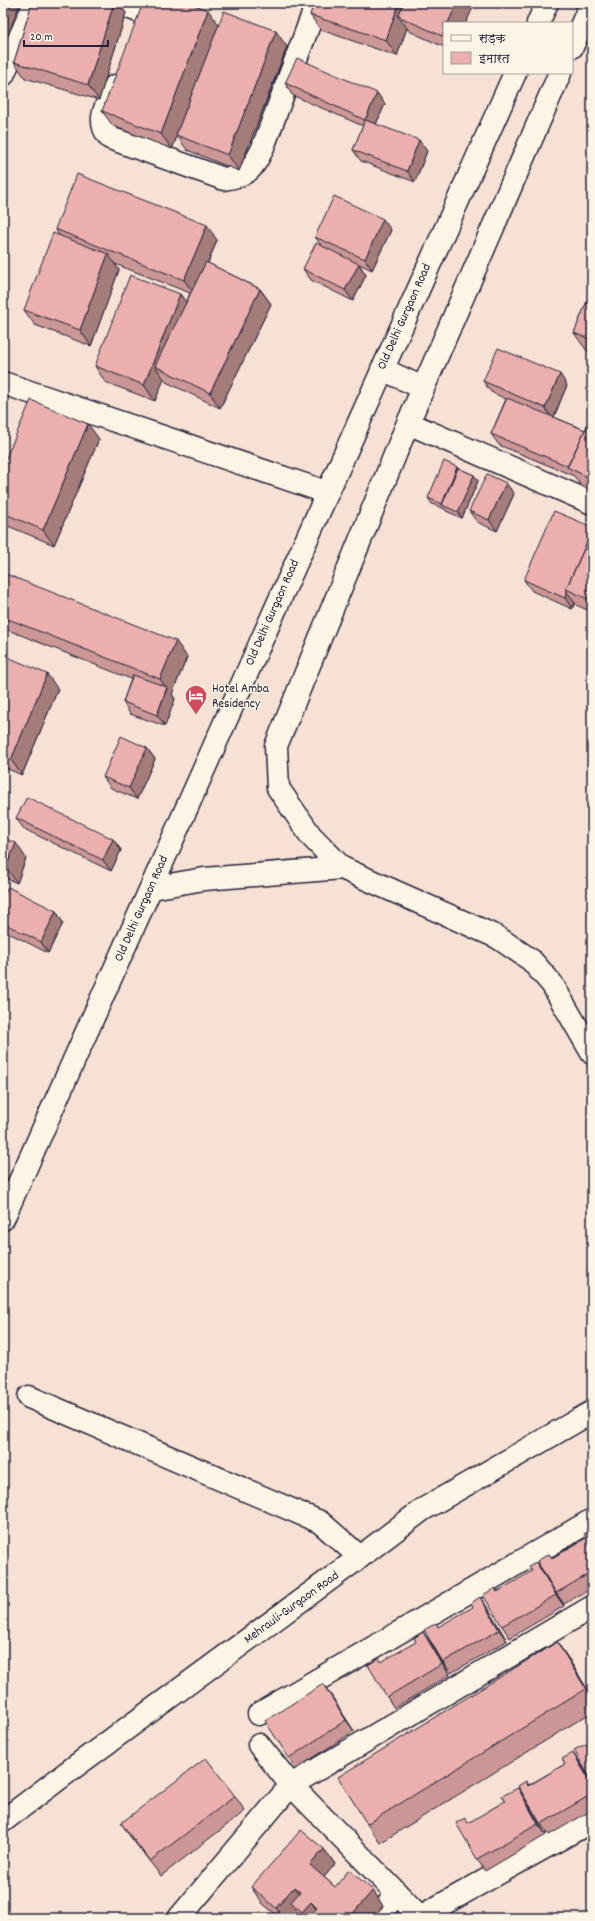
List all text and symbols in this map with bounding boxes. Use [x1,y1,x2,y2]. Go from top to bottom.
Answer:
scale bar [24,22,108,48]
legend [443,22,573,74]
text: 20 m [30,29,53,46]
text: सड़क [478,31,507,48]
text: इमारत [478,51,510,68]
street label: Old Delhi Gurgaon Road [373,261,437,373]
street label: Old Delhi Gurgaon Road [241,557,305,669]
place label: Hotel Amba Residency [212,680,270,714]
hotel icon: Hotel Amba Residency [183,683,209,716]
street label: Old Delhi Gurgaon Road [110,853,174,965]
street label: Mehrauli-Gurgaon Road [240,1567,344,1649]

